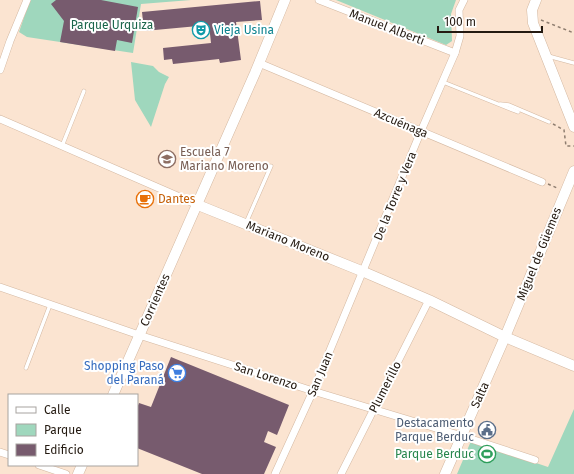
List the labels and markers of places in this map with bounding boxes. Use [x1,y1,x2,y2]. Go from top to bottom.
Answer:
theatre icon: Vieja Usina [191,20,211,40]
place label: Vieja Usina [214,23,274,37]
place label: Escuela 7 Mariano Moreno [180,145,269,173]
school or university icon: Escuela 7 Mariano Moreno [157,149,177,169]
cafe icon: Dantes [135,189,155,209]
place label: Dantes [158,192,196,206]
place label: Shopping Paso del Paraná [84,359,164,387]
supermarket icon: Shopping Paso del Paraná [167,363,187,383]
place label: Destacamento Parque Berduc [395,416,474,444]
public building icon: Destacamento Parque Berduc [477,420,497,440]
sports icon: Parque Berduc [477,444,497,464]
place label: Parque Berduc [395,447,474,461]

